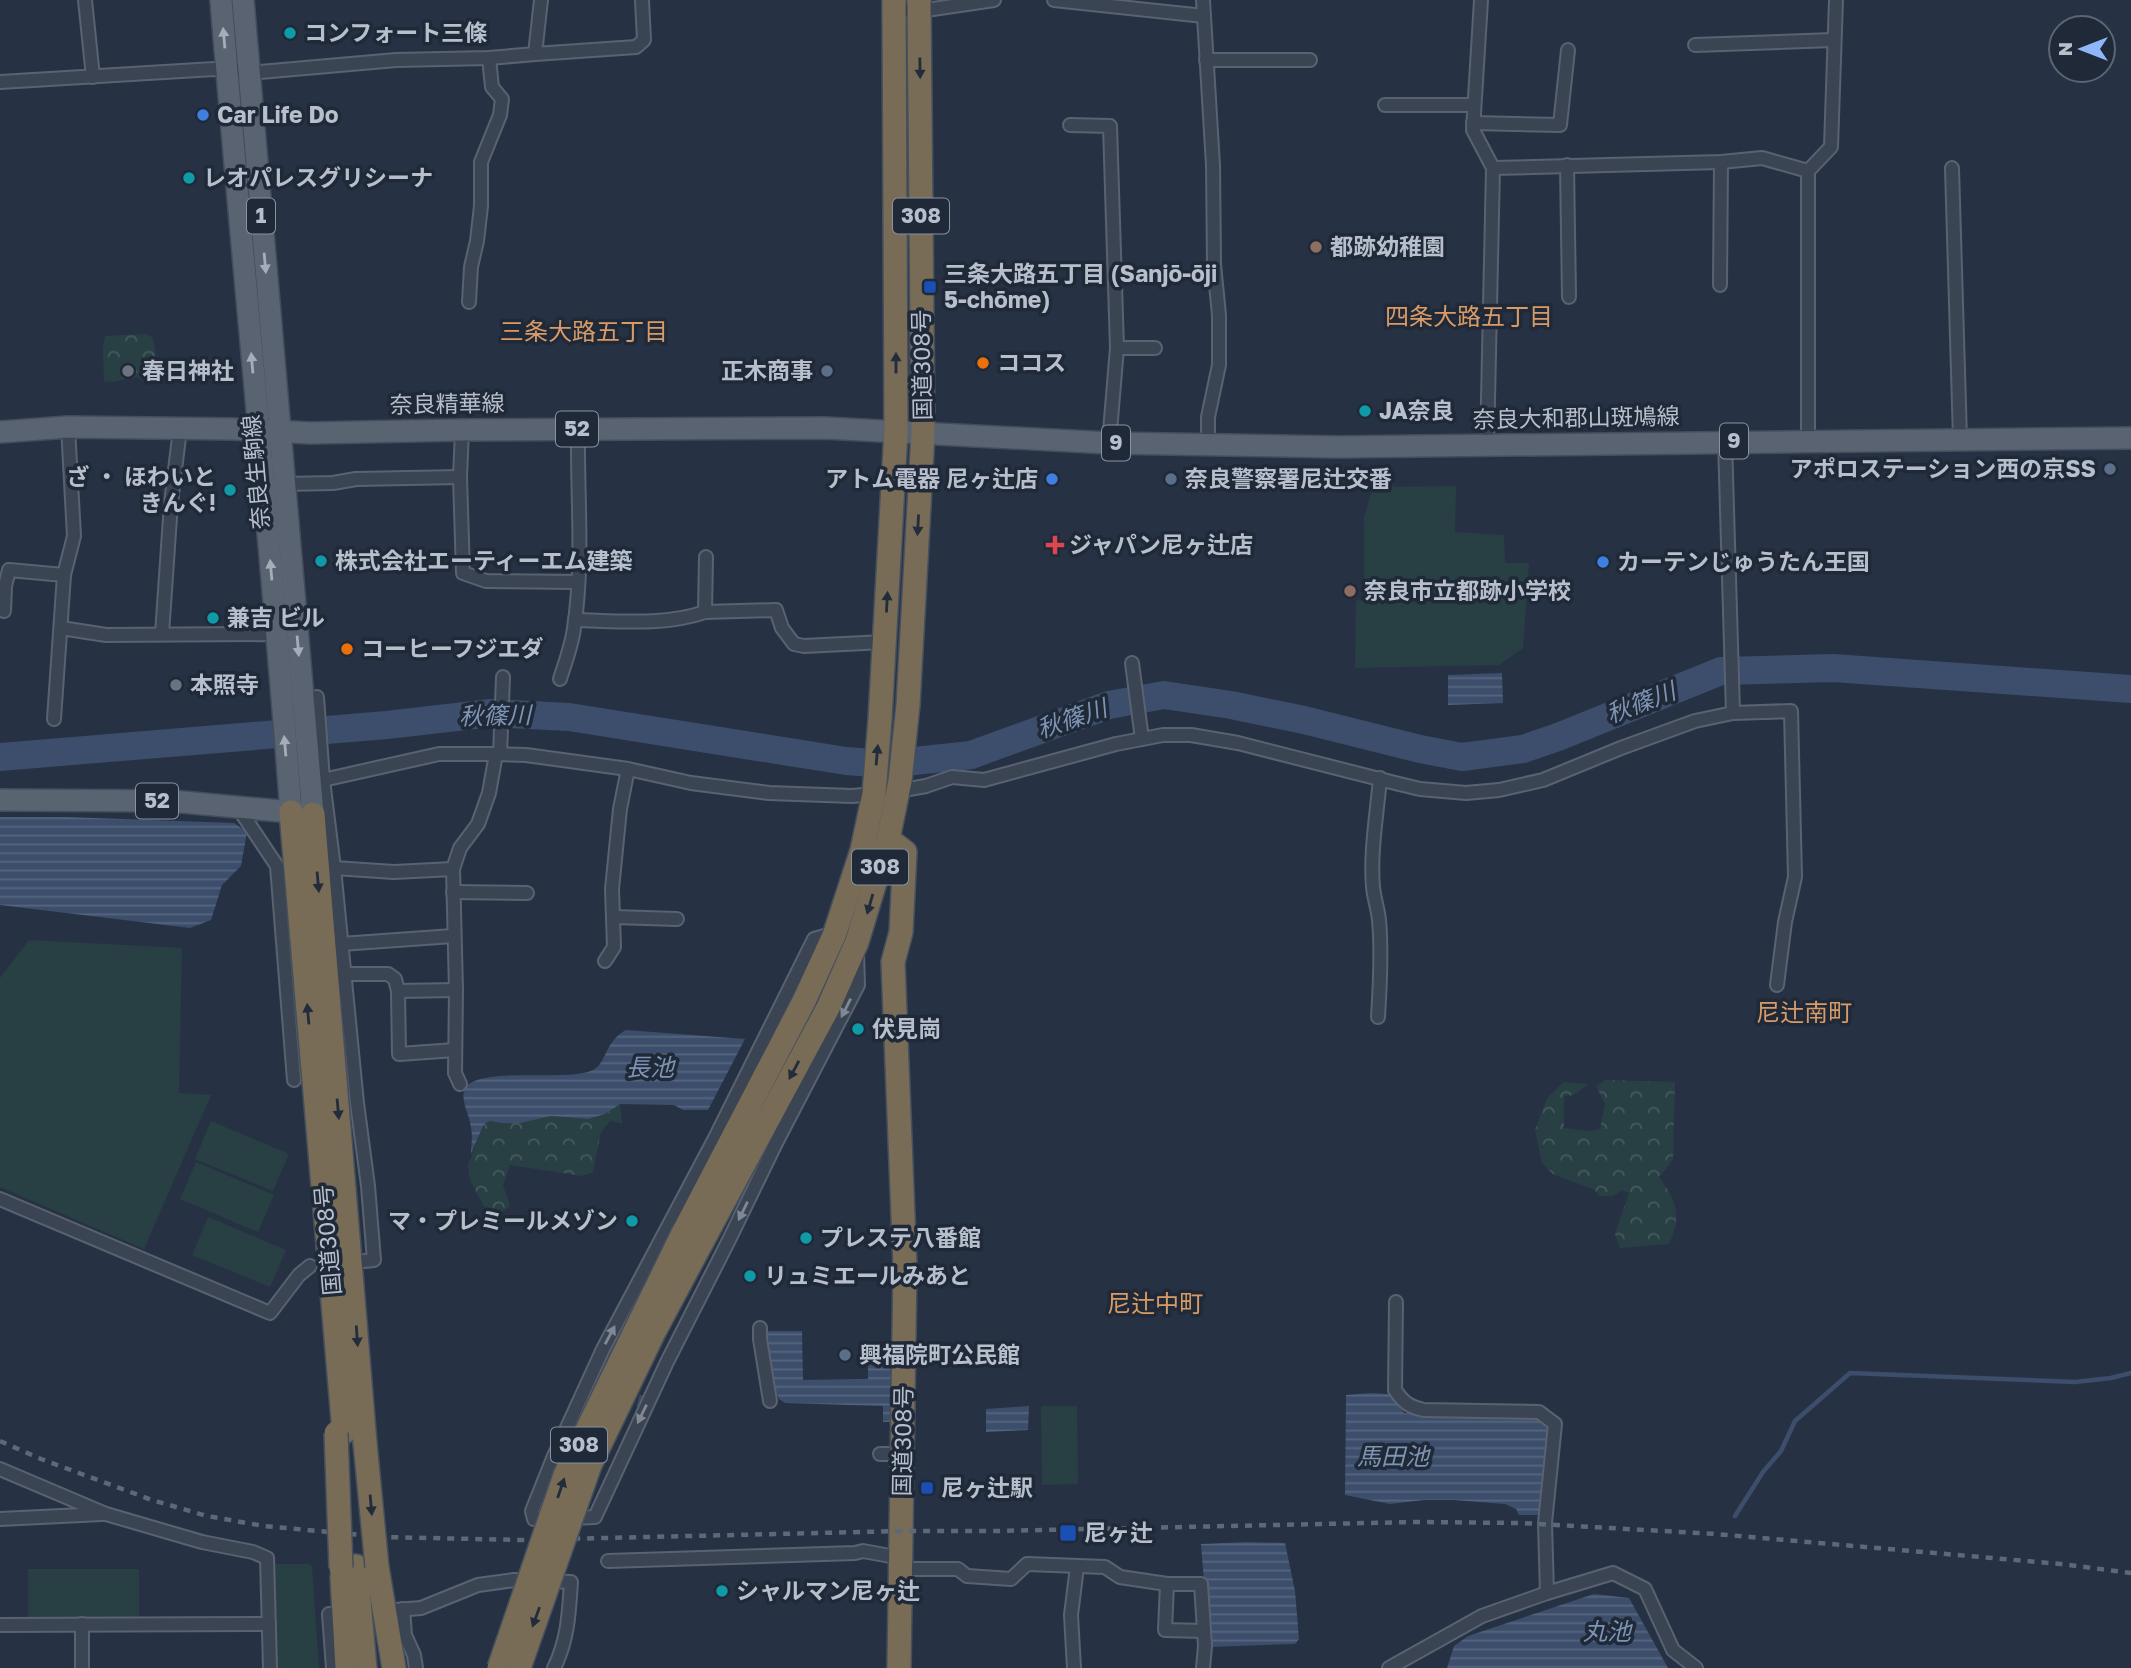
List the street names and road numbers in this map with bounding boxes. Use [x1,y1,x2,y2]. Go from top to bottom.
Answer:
road number: 1 [247,198,275,234]
road number: 308 [893,198,949,234]
street label: 国道308号 [906,309,936,421]
street label: 奈良精華線 [389,388,505,418]
street label: 奈良大和郡山斑鳩線 [1472,401,1680,433]
road number: 52 [556,412,598,446]
street label: 奈良生駒線 [236,414,274,531]
road number: 9 [1720,424,1748,458]
road number: 9 [1102,426,1130,460]
road number: 52 [136,784,178,818]
road number: 308 [852,850,908,884]
street label: 国道308号 [308,1184,346,1296]
street label: 国道308号 [887,1385,917,1497]
road number: 308 [551,1428,607,1462]

